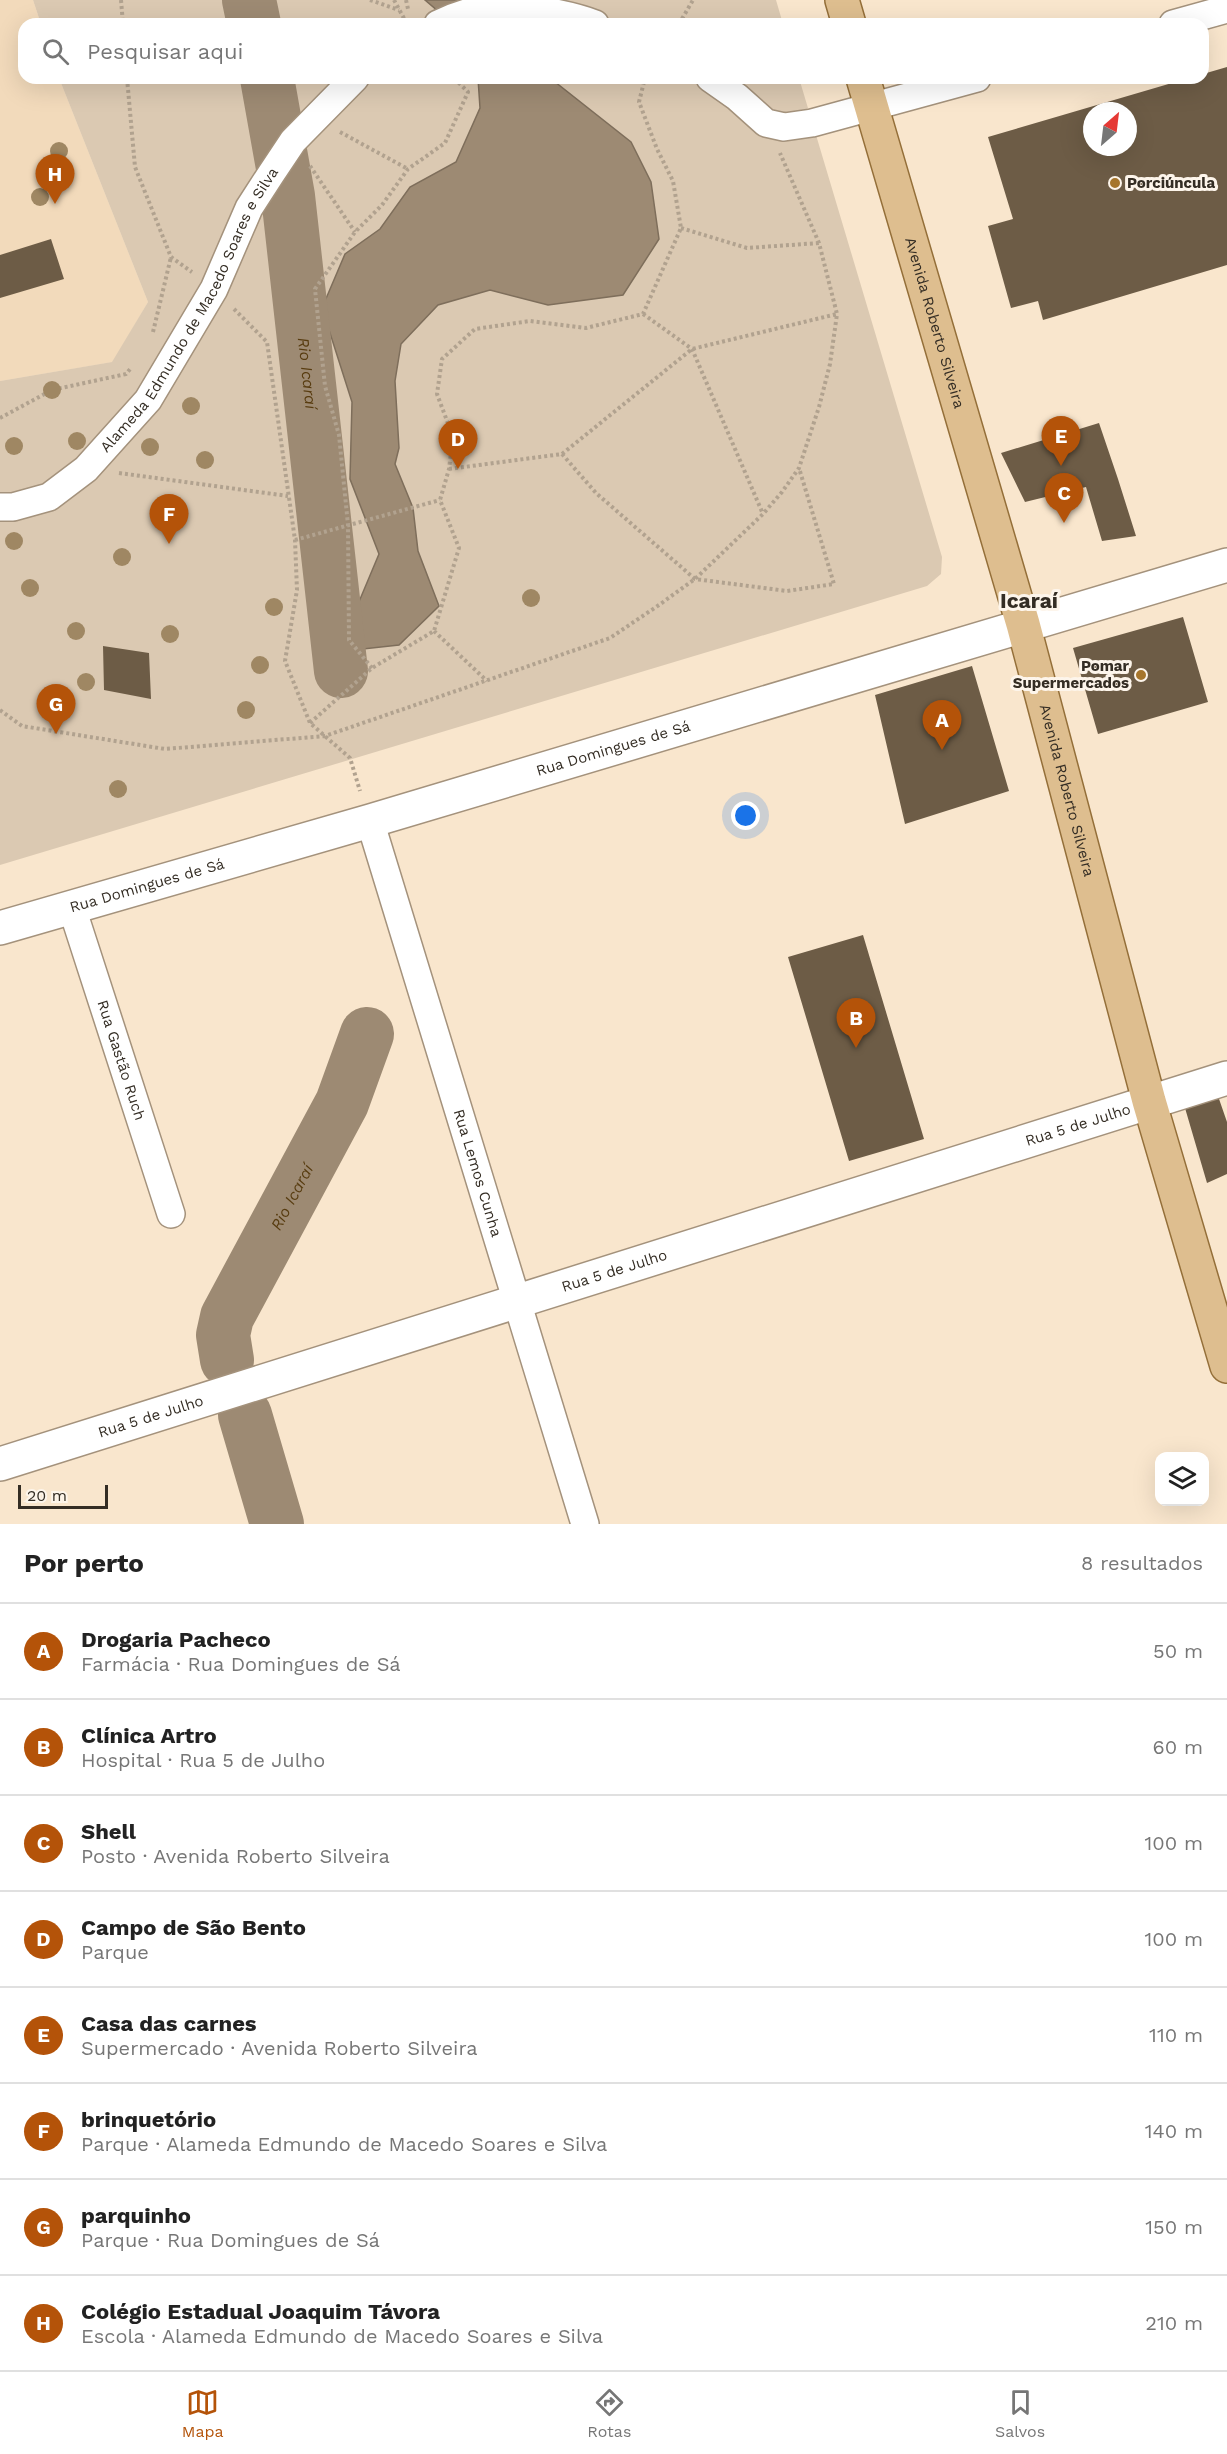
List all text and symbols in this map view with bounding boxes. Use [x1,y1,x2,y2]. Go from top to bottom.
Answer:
search box [18,18,1209,84]
icon: search [39,35,72,68]
text: Pesquisar aqui [87,39,243,64]
north arrow [1083,102,1137,156]
pin: H [36,154,74,204]
street label: Alameda Edmundo de Macedo Soares e Silva [96,163,282,456]
place label: Porciúncula [1127,174,1215,192]
marker: Porciúncula [1108,176,1122,190]
street label: Avenida Roberto Silveira [901,235,968,411]
water label: Rio Icaraí [294,336,321,412]
pin: E [1042,416,1080,466]
pin: D [438,420,478,469]
pin: C [1044,474,1084,523]
pin: F [150,494,188,544]
district label: Icaraí [1000,588,1059,613]
place label: Pomar Supermercados [1013,657,1130,692]
marker: Pomar Supermercados [1134,668,1148,682]
pin: G [36,684,76,734]
pin: A [922,700,962,750]
street label: Avenida Roberto Silveira [1036,702,1098,879]
street label: Rua Domingues de Sá [534,717,693,780]
your location [731,801,760,830]
street label: Rua Domingues de Sá [68,855,227,916]
street label: Rua Gastão Ruch [93,998,149,1123]
pin: B [836,998,876,1048]
street label: Rua 5 de Julho [1023,1100,1133,1150]
street label: Rua Lemos Cunha [450,1107,506,1240]
water label: Rio Icaraí [267,1159,318,1233]
street label: Rua 5 de Julho [559,1246,669,1296]
street label: Rua 5 de Julho [96,1392,206,1442]
map controls [1155,1452,1209,1506]
button: layers [1155,1452,1209,1506]
scale bar [18,1482,108,1510]
text: 20 m [27,1486,67,1505]
text: Por perto [24,1548,144,1578]
text: 8 resultados [1081,1551,1203,1575]
text: Drogaria Pacheco [81,1627,271,1652]
text: A [37,1639,50,1663]
text: 50 m [1153,1639,1203,1663]
text: Farmácia · Rua Domingues de Sá [81,1652,401,1676]
text: Clínica Artro [81,1723,217,1748]
text: B [37,1735,50,1759]
text: 60 m [1153,1735,1203,1759]
text: Hospital · Rua 5 de Julho [81,1748,325,1772]
text: Shell [81,1819,136,1844]
text: C [37,1831,50,1855]
text: 100 m [1144,1831,1203,1855]
text: Posto · Avenida Roberto Silveira [81,1844,390,1868]
text: Campo de São Bento [81,1915,306,1940]
text: D [36,1927,51,1951]
text: 100 m [1144,1927,1203,1951]
text: Parque [81,1940,149,1964]
text: Casa das carnes [81,2011,257,2036]
text: E [37,2023,50,2047]
text: 110 m [1149,2023,1203,2047]
text: Supermercado · Avenida Roberto Silveira [81,2036,478,2060]
text: brinquetório [81,2107,216,2132]
text: F [37,2119,50,2143]
text: 140 m [1145,2119,1203,2143]
text: Parque · Alameda Edmundo de Macedo Soares e Silva [81,2132,607,2156]
text: parquinho [81,2203,191,2228]
text: G [36,2215,51,2239]
text: 150 m [1145,2215,1203,2239]
text: Parque · Rua Domingues de Sá [81,2228,380,2252]
text: Colégio Estadual Joaquim Távora [81,2299,440,2324]
text: H [36,2311,51,2335]
text: 210 m [1145,2311,1203,2335]
text: Escola · Alameda Edmundo de Macedo Soares e Silva [81,2324,603,2348]
tab: Mapa [182,2386,224,2441]
tab: Rotas [587,2386,631,2441]
tab: Salvos [995,2386,1045,2441]

